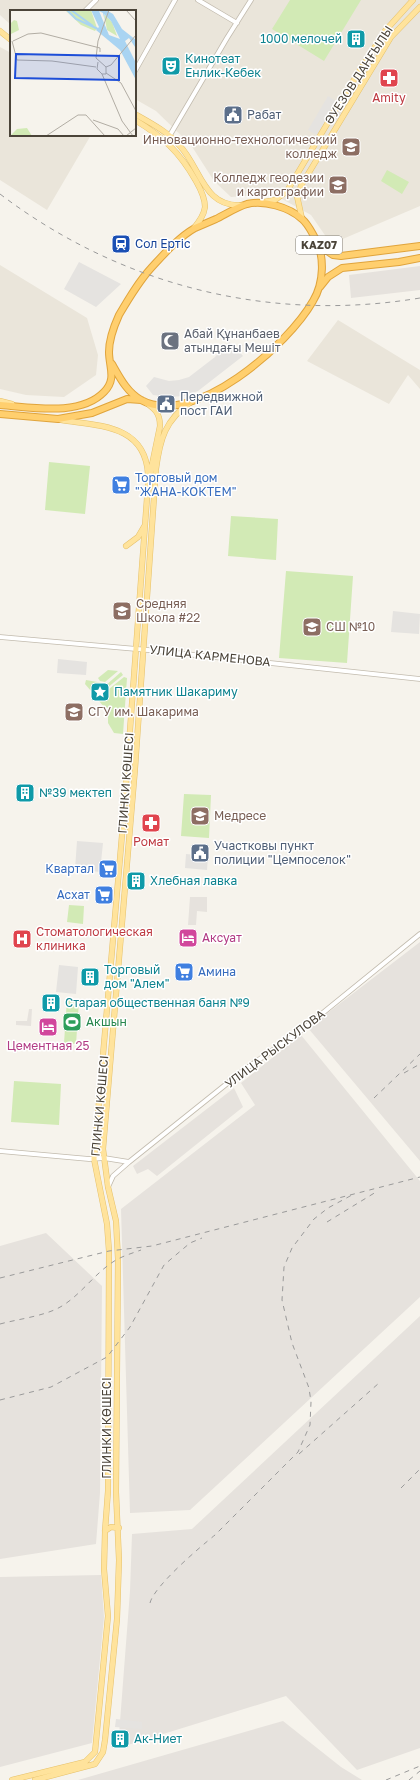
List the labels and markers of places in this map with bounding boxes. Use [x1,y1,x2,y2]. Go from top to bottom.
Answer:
building icon: 1000 мелочей [345,28,367,50]
place label: 1000 мелочей [260,31,342,46]
place label: Кинотеат Енлик-Кебек [185,51,261,80]
theatre icon: Кинотеат Енлик-Кебек [160,55,182,77]
pharmacy icon: Amity [378,67,400,89]
place label: Amity [372,90,406,105]
public building icon: Рабат [222,104,244,126]
place label: Рабат [247,107,281,122]
place label: Инновационно-технологический колледж [143,132,337,161]
school or university icon: Инновационно-технологический колледж [340,136,362,158]
place label: Колледж геодезии и картографии [213,170,324,199]
school or university icon: Колледж геодезии и картографии [327,174,349,196]
station icon: Сол Ертіс [110,233,132,255]
place label: Сол Ертіс [135,236,191,251]
place label: Абай Құнанбаев атындағы Мешіт [184,326,281,355]
mosque icon: Абай Құнанбаев атындағы Мешіт [159,330,181,352]
place label: Передвижной пост ГАИ [180,389,263,418]
public building icon: Передвижной пост ГАИ [155,393,177,415]
place label: Торговый дом "ЖАНА-КОКТЕМ" [135,470,236,499]
supermarket icon: Торговый дом "ЖАНА-КОКТЕМ" [110,474,132,496]
place label: Средняя Школа #22 [136,596,200,625]
school or university icon: Средняя Школа #22 [111,600,133,622]
school or university icon: СШ №10 [301,616,323,638]
place label: СШ №10 [326,619,375,634]
place icon: Памятник Шакариму [89,681,111,703]
place label: Памятник Шакариму [114,684,238,699]
school or university icon: СГУ им. Шакарима [63,701,85,723]
place label: СГУ им. Шакарима [88,704,199,719]
building icon: №39 мектеп [14,782,36,804]
place label: №39 мектеп [39,785,112,800]
school or university icon: Медресе [189,805,211,827]
place label: Медресе [214,808,266,823]
pharmacy icon: Ромат [140,812,162,834]
place label: Ромат [133,834,169,849]
place label: Участковы пункт полиции "Цемпоселок" [214,838,351,867]
public building icon: Участковы пункт полиции "Цемпоселок" [189,842,211,864]
supermarket icon: Квартал [97,858,119,880]
place label: Квартал [45,861,94,876]
building icon: Хлебная лавка [125,870,147,892]
place label: Хлебная лавка [150,873,237,888]
supermarket icon: Асхат [93,884,115,906]
place label: Асхат [57,887,90,902]
place label: Стоматологическая клиника [36,924,153,953]
hotel icon: Аксуат [177,927,199,949]
hospital icon: Стоматологическая клиника [11,928,33,950]
place label: Аксуат [202,930,242,945]
supermarket icon: Амина [173,961,195,983]
place label: Торговый дом "Алем" [104,962,169,991]
place label: Амина [198,964,236,979]
building icon: Торговый дом "Алем" [79,966,101,988]
building icon: Старая общественная баня №9 [40,992,62,1014]
place label: Старая общественная баня №9 [65,995,250,1010]
sports icon: Акшын [61,1011,83,1033]
place label: Акшын [86,1014,127,1029]
hotel icon: Цементная 25 [37,1016,59,1038]
place label: Цементная 25 [7,1038,89,1053]
building icon: Ак-Ниет [109,1728,131,1750]
place label: Ак-Ниет [134,1731,182,1746]

